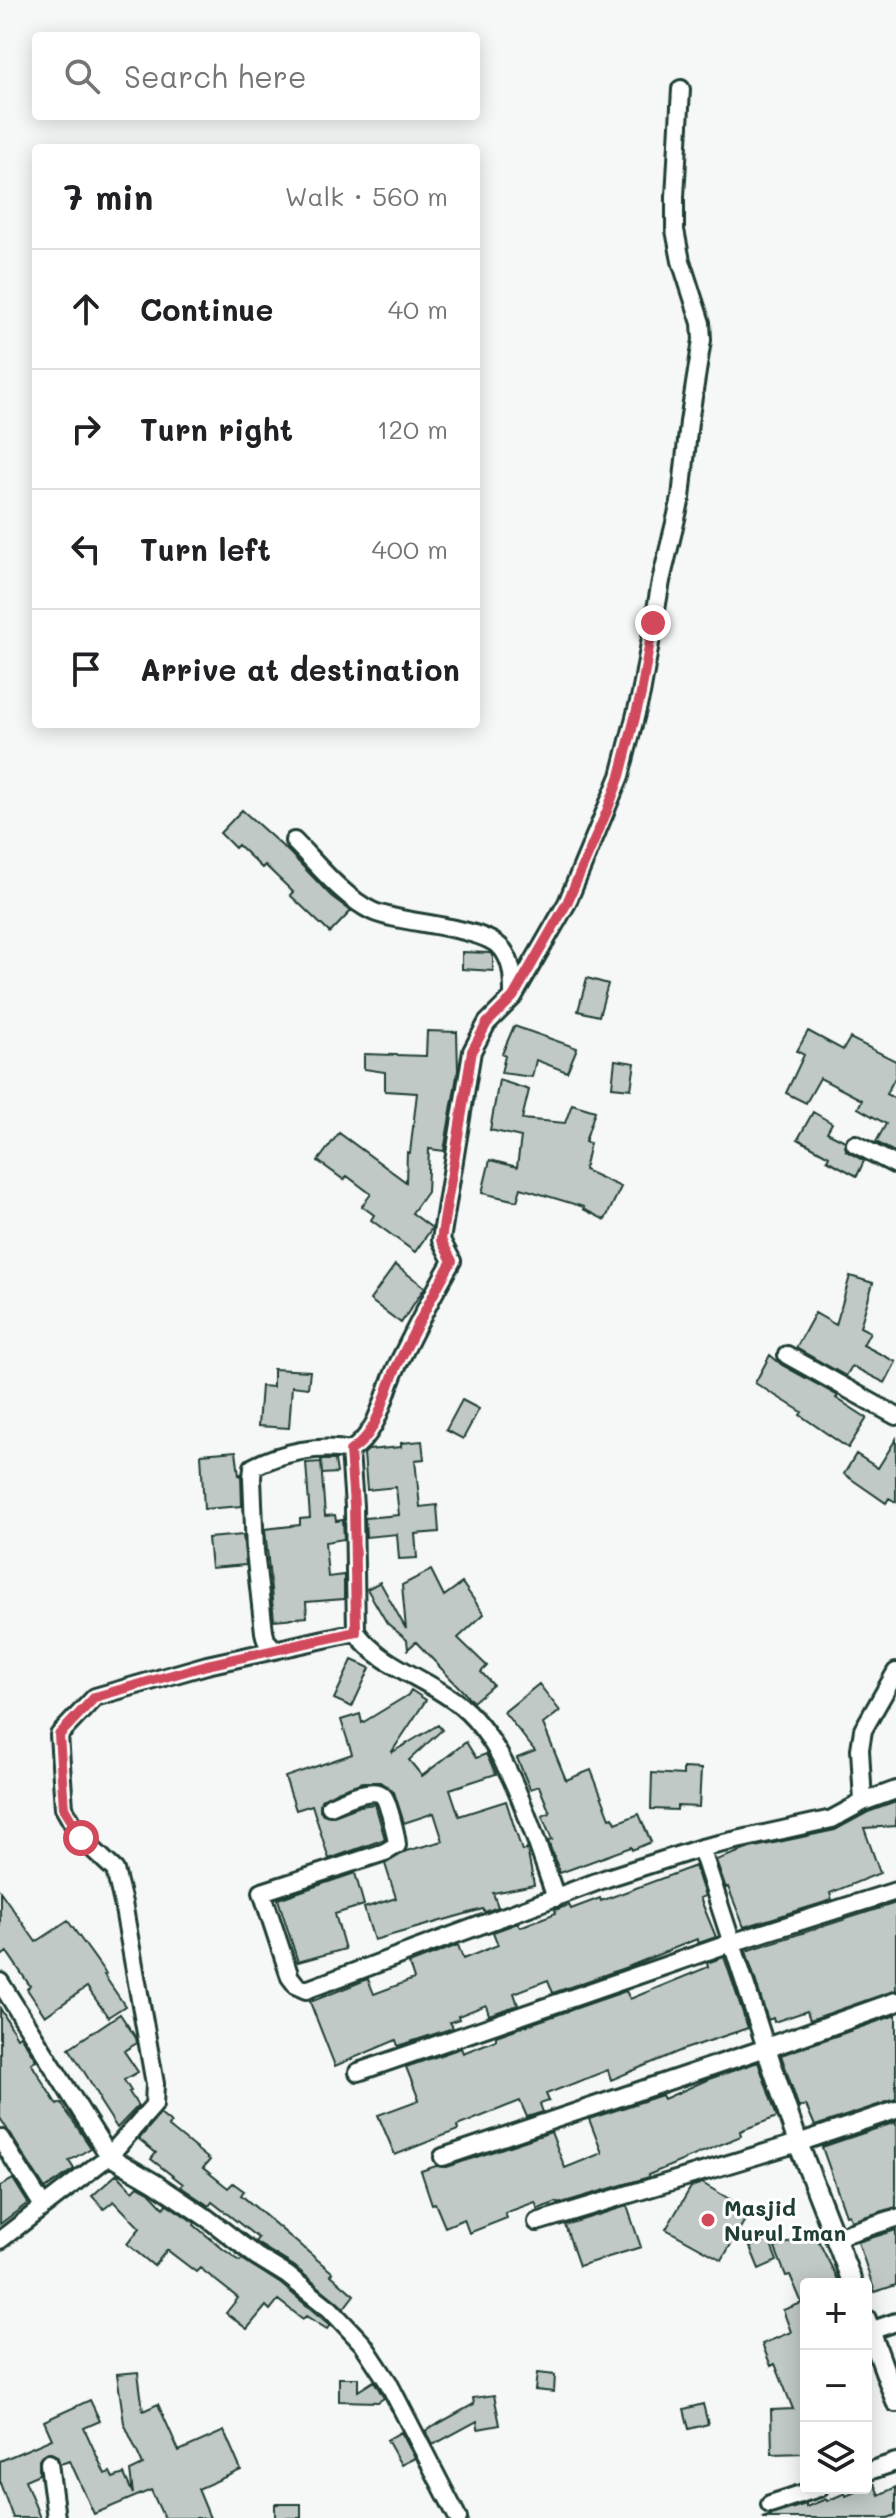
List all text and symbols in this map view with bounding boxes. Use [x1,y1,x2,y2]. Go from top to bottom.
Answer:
search box [32,32,480,120]
icon: search [60,54,104,98]
text: Search here [124,56,307,96]
text: 7 min [64,174,153,219]
text: Walk · 560 m [285,179,448,213]
icon: ahead [64,287,108,331]
text: Continue [140,289,273,329]
text: 40 m [388,292,448,326]
icon: right [64,407,108,451]
text: Turn right [140,409,293,449]
text: 120 m [377,412,448,446]
icon: left [64,527,108,571]
text: Turn left [140,529,271,569]
text: 400 m [372,532,448,566]
route end [635,605,671,641]
icon: arrive [64,647,108,691]
text: Arrive at destination [140,649,460,689]
route start [63,1820,99,1856]
place label: Masjid Nurul Iman [724,2193,846,2247]
marker: Masjid Nurul Iman [699,2211,717,2229]
map controls [800,2278,872,2494]
button: + [800,2278,872,2350]
button: − [800,2350,872,2422]
button: layers [800,2422,872,2494]

